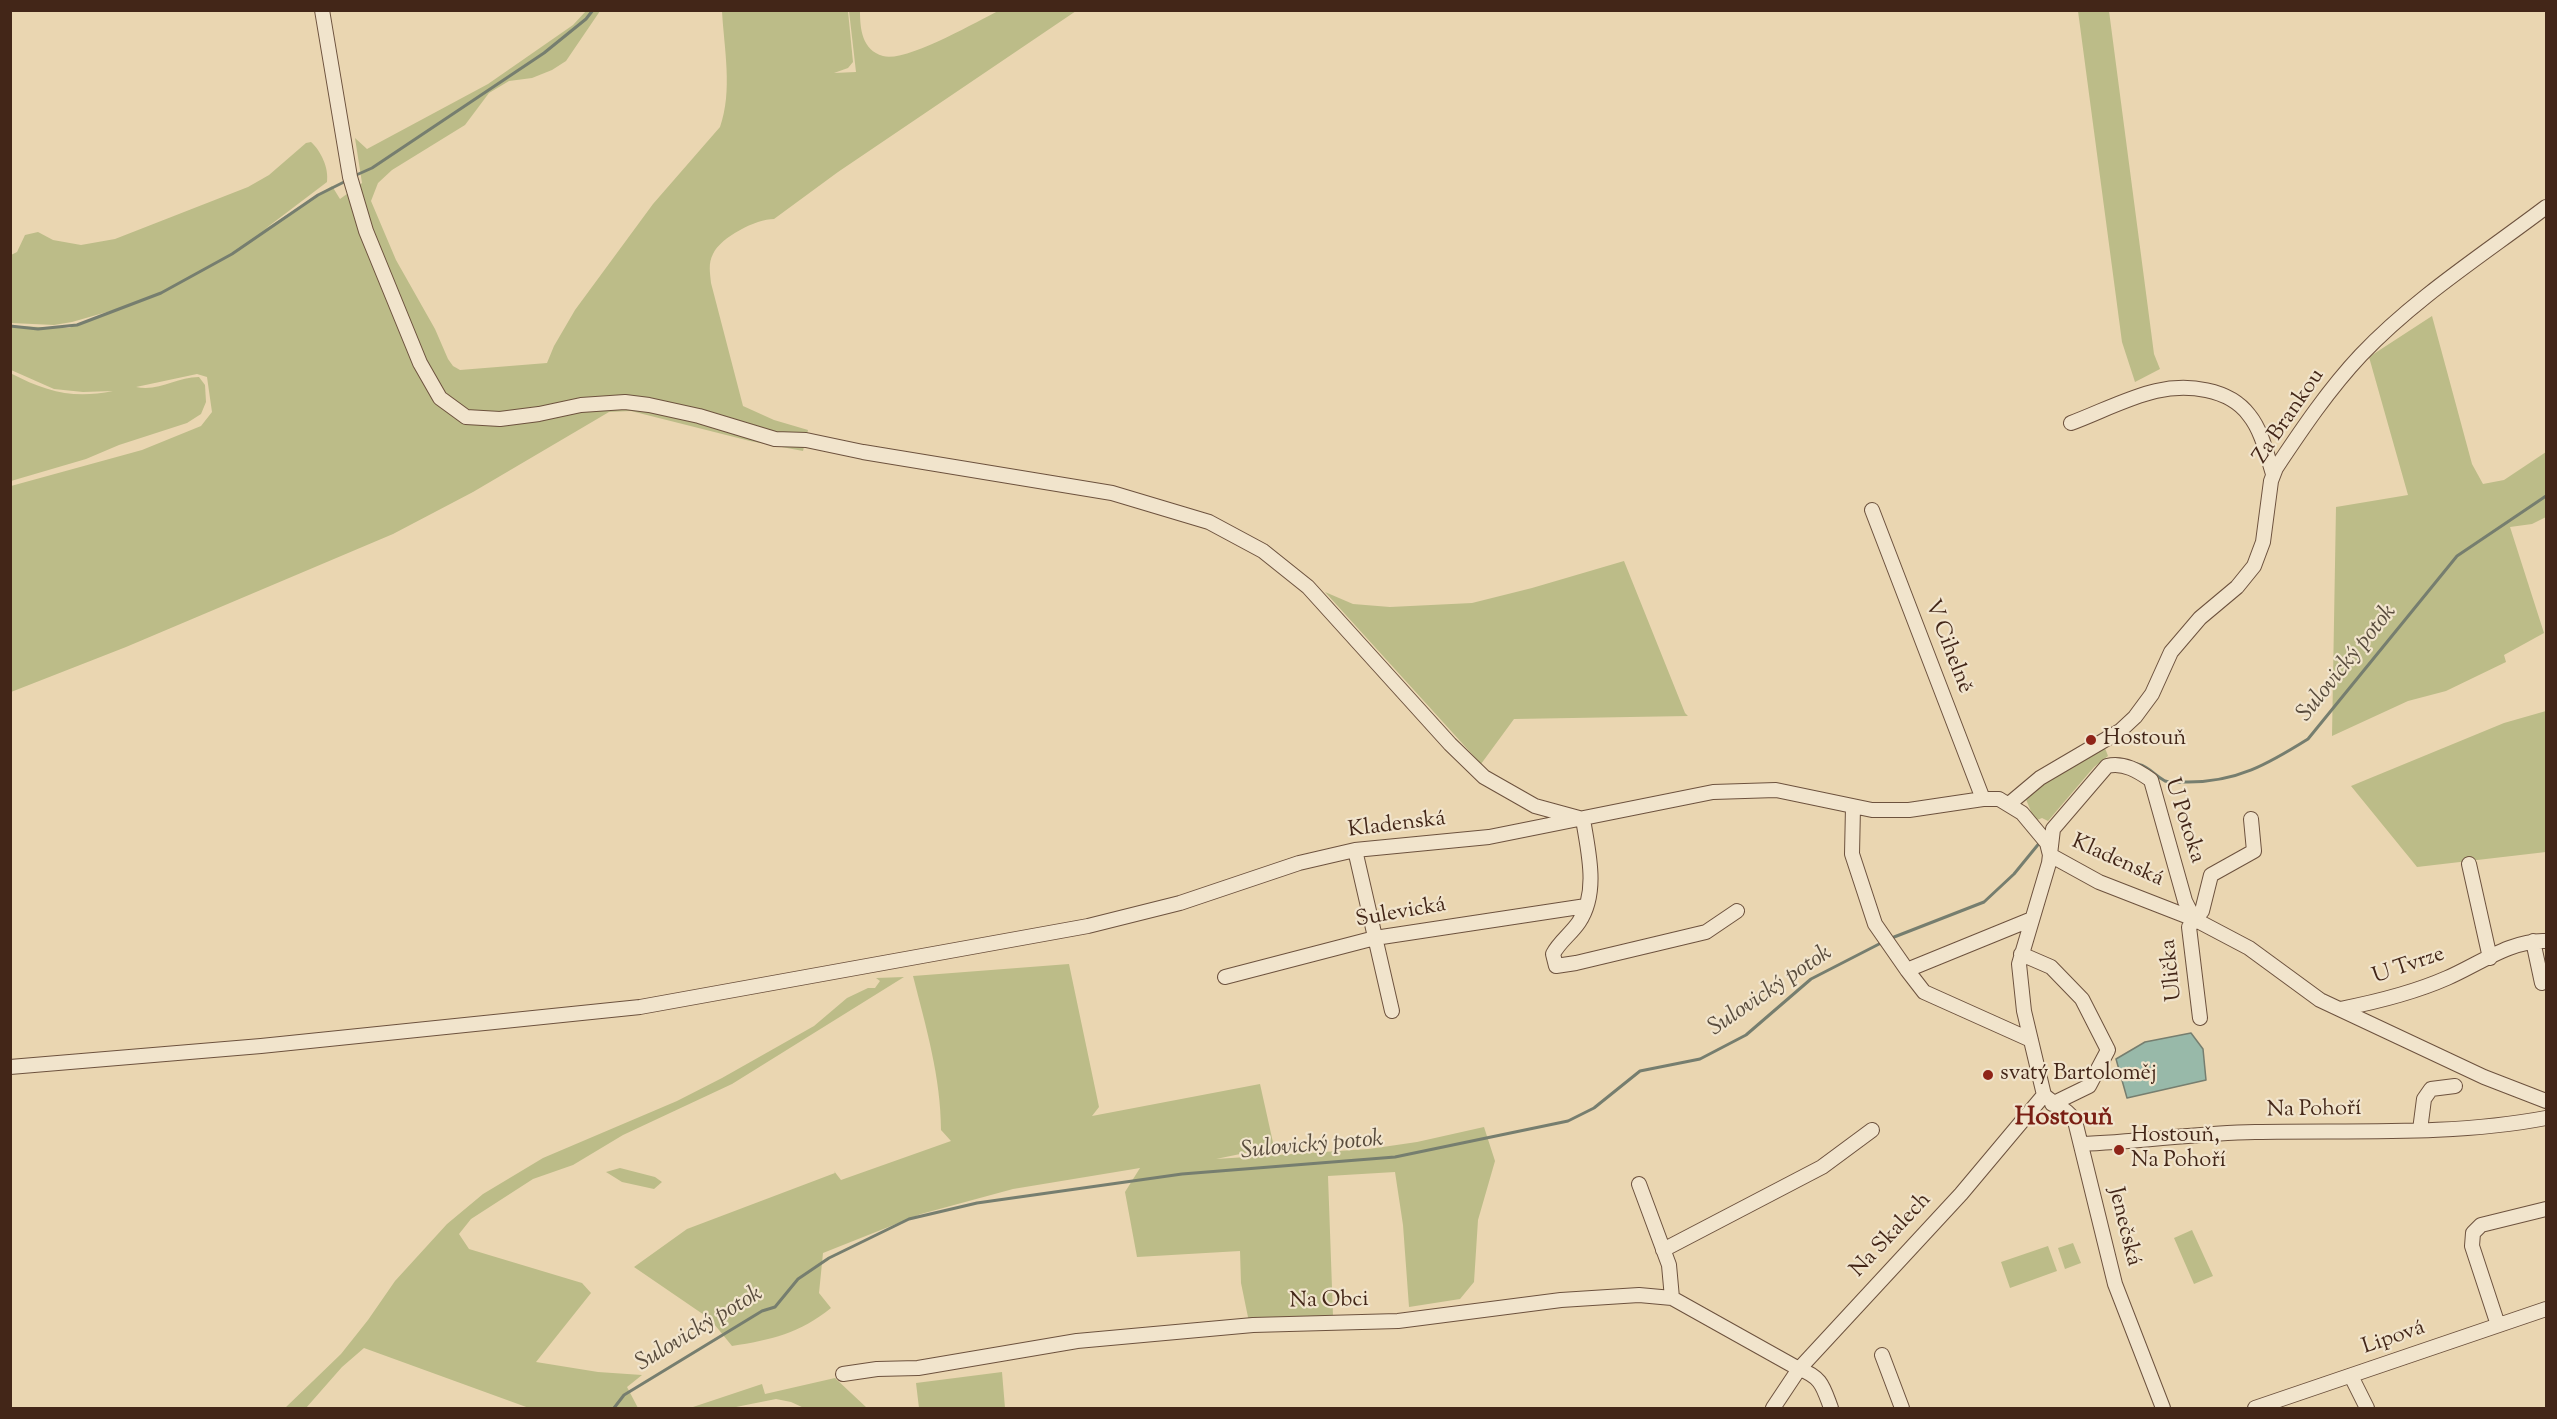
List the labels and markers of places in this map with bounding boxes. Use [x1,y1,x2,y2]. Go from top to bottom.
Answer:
place label: Hostouň [2103,727,2186,753]
marker: Hostouň [2084,733,2098,747]
place label: svatý Bartoloměj [2000,1062,2157,1088]
marker: svatý Bartoloměj [1981,1068,1995,1082]
place label: Hostouň, Na Pohoří [2131,1124,2226,1176]
marker: Hostouň, Na Pohoří [2112,1143,2126,1157]

